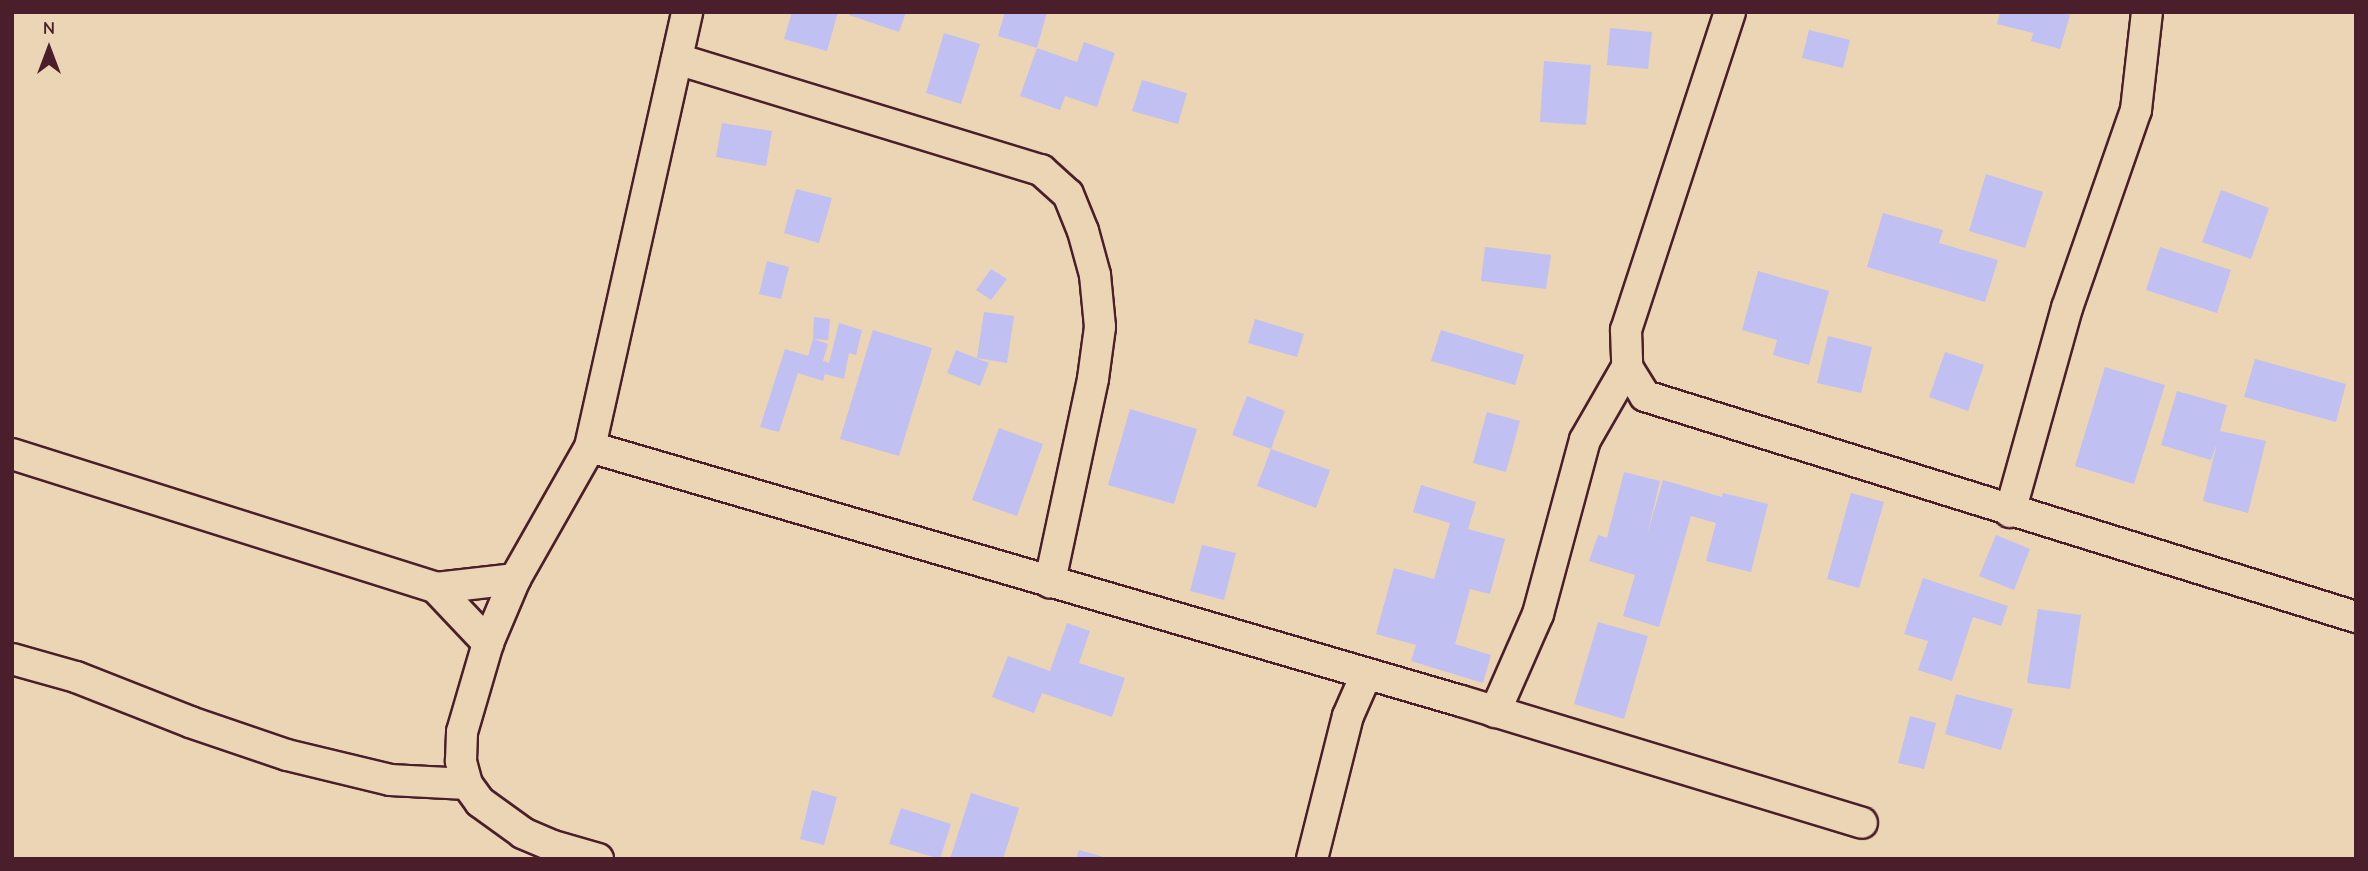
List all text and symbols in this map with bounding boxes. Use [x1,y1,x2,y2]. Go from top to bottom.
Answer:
north arrow [14,14,84,84]
text: N [43,17,55,39]

